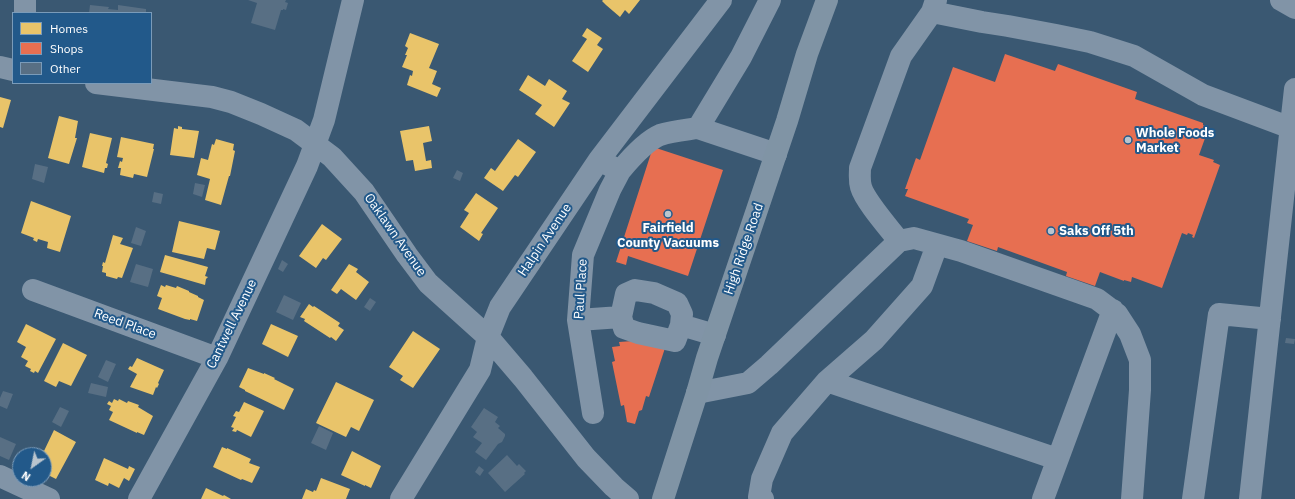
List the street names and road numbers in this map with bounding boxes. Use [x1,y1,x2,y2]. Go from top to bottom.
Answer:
street label: Oaklawn Avenue [361,191,429,279]
street label: Halpin Avenue [515,201,575,279]
street label: High Ridge Road [721,201,767,297]
street label: Paul Place [571,258,591,320]
street label: Cantwell Avenue [204,277,260,371]
street label: Reed Place [92,306,158,342]

